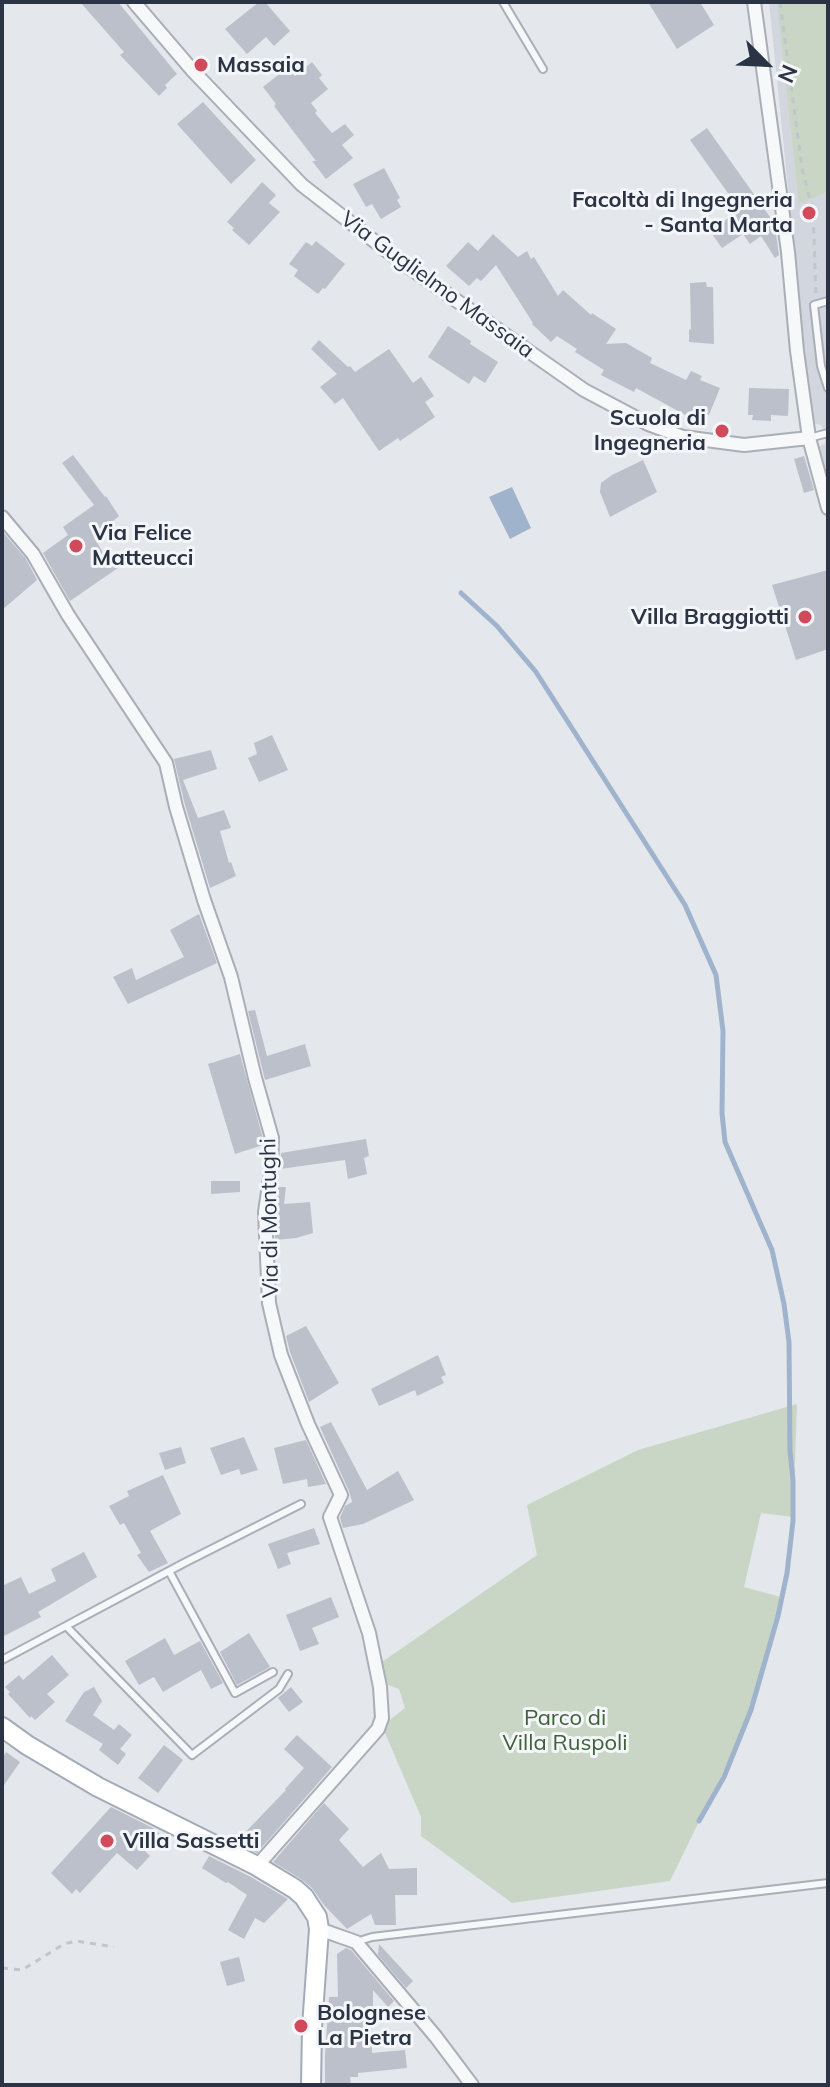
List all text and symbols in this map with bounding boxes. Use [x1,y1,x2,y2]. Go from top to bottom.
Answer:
north arrow [726,24,806,104]
place label: Massaia [217,52,305,78]
marker: Massaia [192,56,210,74]
text: N [772,60,804,87]
place label: Facoltà di Ingegneria - Santa Marta [572,187,793,238]
marker: Facoltà di Ingegneria - Santa Marta [800,204,818,222]
street label: Via Guglielmo Massaia [335,206,539,364]
place label: Scuola di Ingegneria [594,405,706,456]
marker: Scuola di Ingegneria [713,422,731,440]
place label: Via Felice Matteucci [92,520,194,572]
marker: Via Felice Matteucci [67,537,85,555]
place label: Villa Braggiotti [631,604,789,630]
marker: Villa Braggiotti [796,608,814,626]
street label: Via di Montughi [255,1138,285,1298]
park label: Parco di Villa Ruspoli [502,1705,628,1756]
place label: Villa Sassetti [123,1828,259,1854]
marker: Villa Sassetti [98,1832,116,1850]
place label: Bolognese La Pietra [317,2000,426,2052]
marker: Bolognese La Pietra [292,2017,310,2035]

